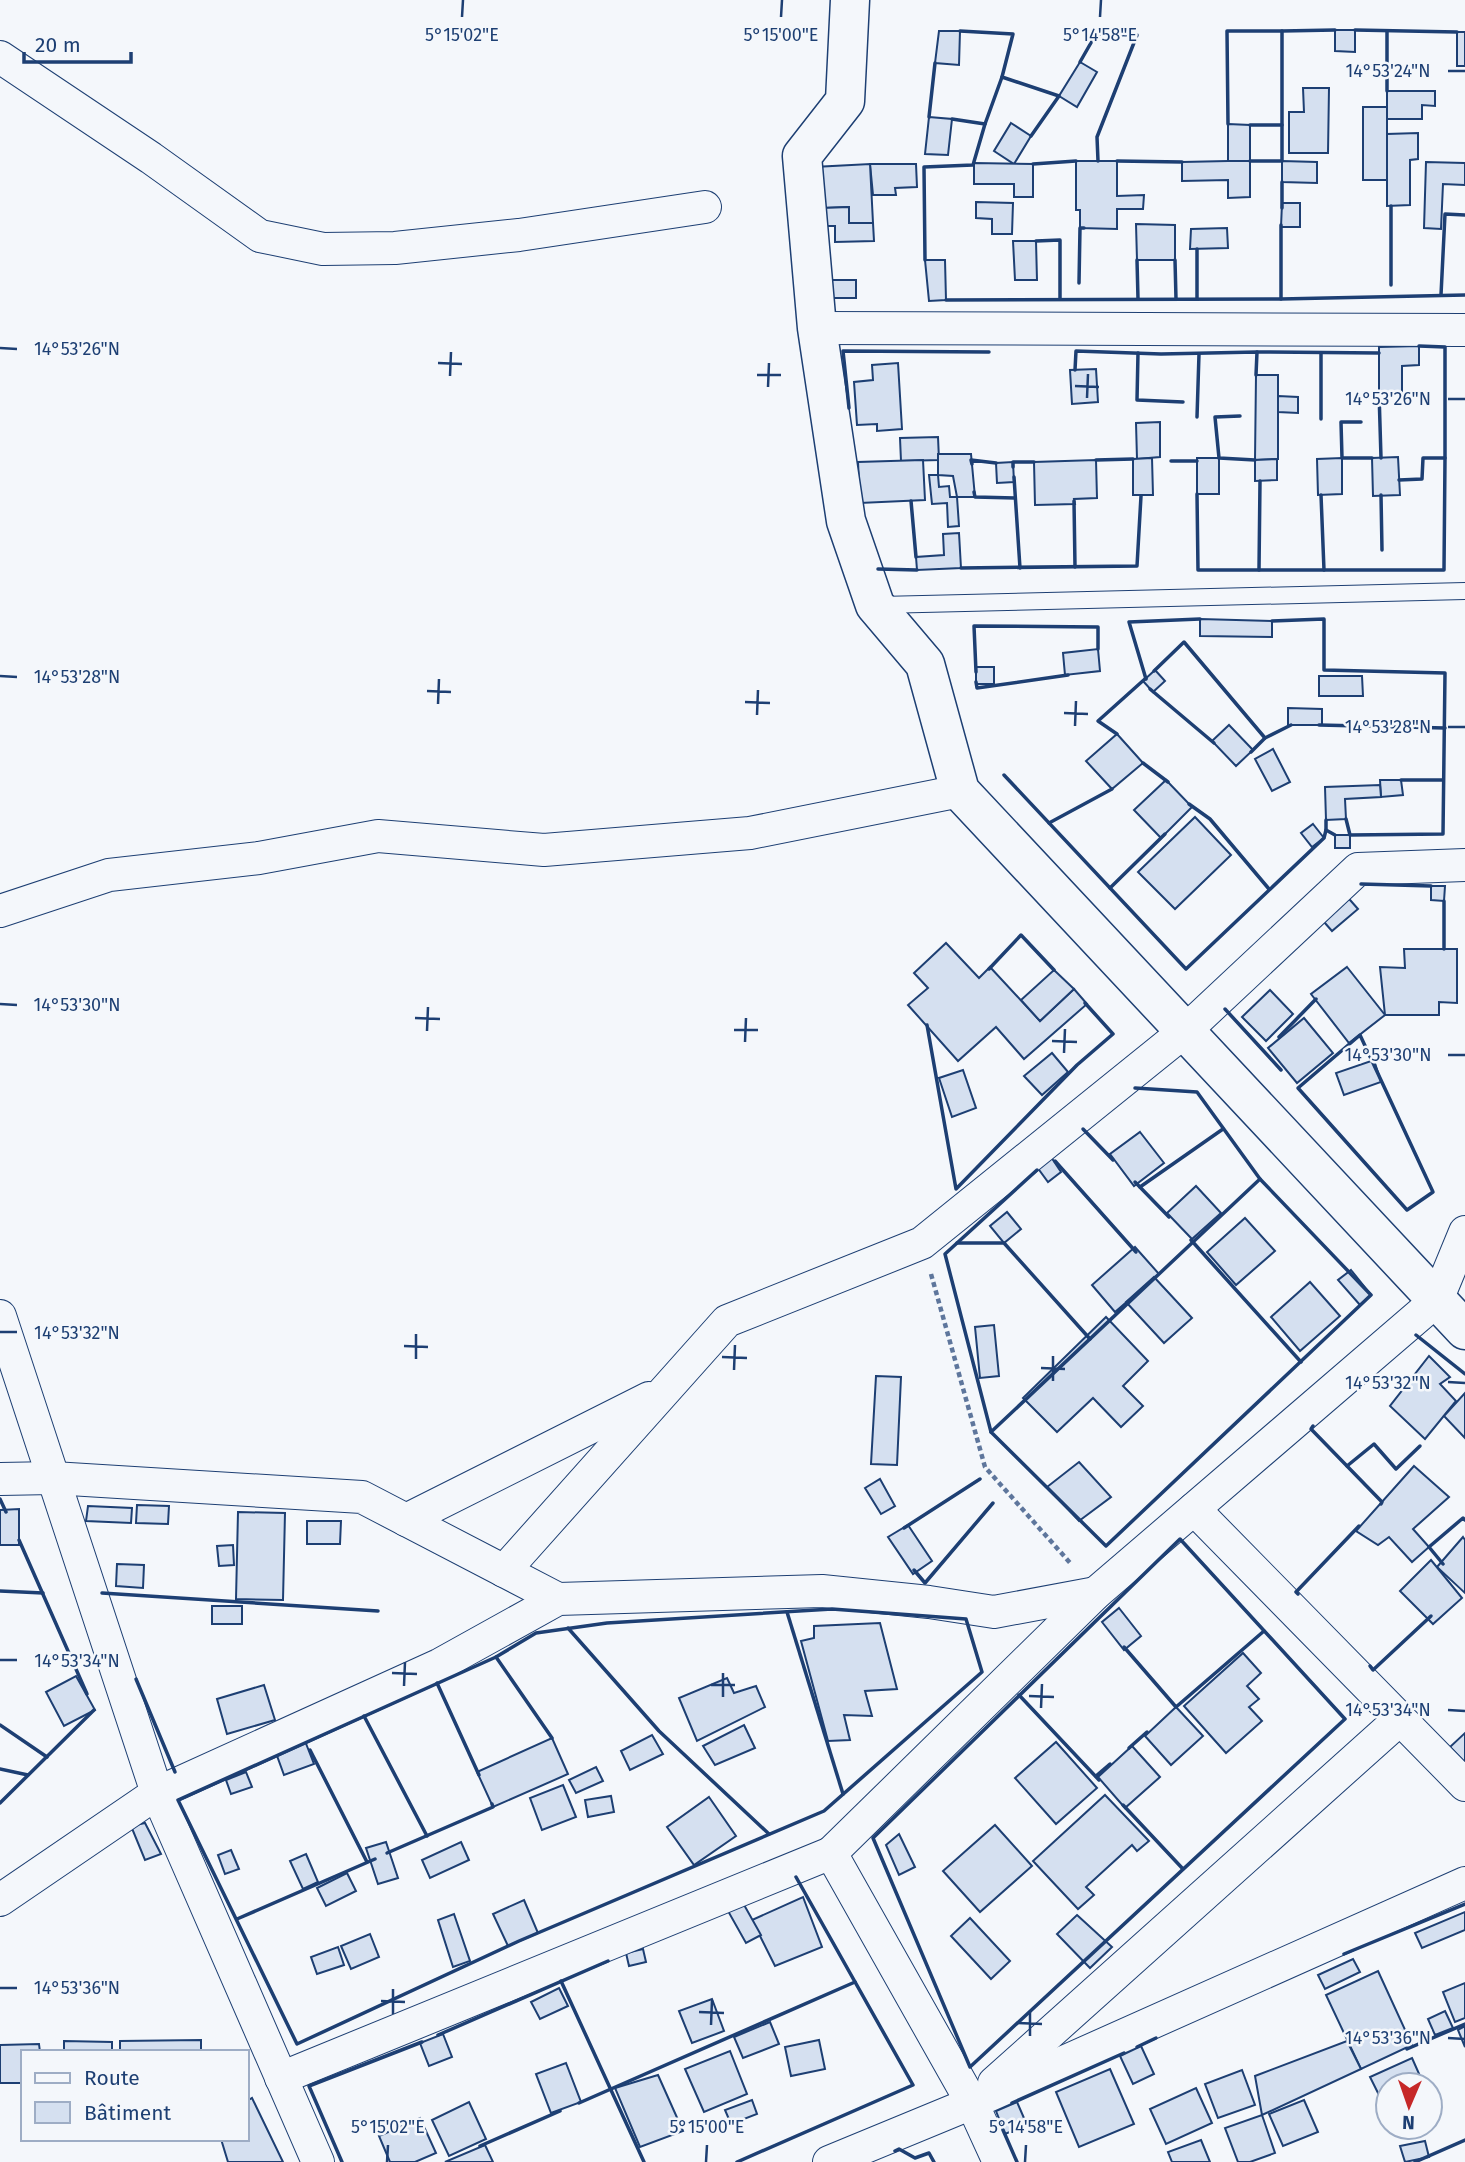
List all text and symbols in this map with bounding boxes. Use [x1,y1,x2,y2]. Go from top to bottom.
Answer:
scale bar [24,21,131,65]
text: 5°15'02"E [425,24,499,46]
text: 5°15'00"E [743,24,819,46]
text: 5°14'58"E [1063,24,1137,46]
text: 20 m [35,32,81,58]
text: 14°53'24"N [1345,60,1431,82]
text: 14°53'26"N [34,338,120,360]
text: 14°53'26"N [1345,388,1431,410]
text: 14°53'28"N [34,666,120,688]
text: 14°53'28"N [1345,716,1431,738]
text: 14°53'30"N [34,994,120,1016]
text: 14°53'30"N [1345,1044,1431,1066]
text: 14°53'32"N [34,1322,120,1344]
text: 14°53'32"N [1345,1372,1431,1394]
text: 14°53'34"N [34,1650,120,1672]
text: 14°53'34"N [1345,1699,1431,1721]
text: 14°53'36"N [34,1977,120,1999]
text: 14°53'36"N [1345,2027,1431,2049]
legend [21,2050,248,2141]
text: Route [84,2065,140,2091]
north arrow [1374,2071,1444,2141]
text: Bâtiment [84,2100,171,2126]
text: N [1402,2111,1415,2134]
text: 5°15'02"E [351,2116,425,2138]
text: 5°15'00"E [669,2116,745,2138]
text: 5°14'58"E [989,2116,1063,2138]

